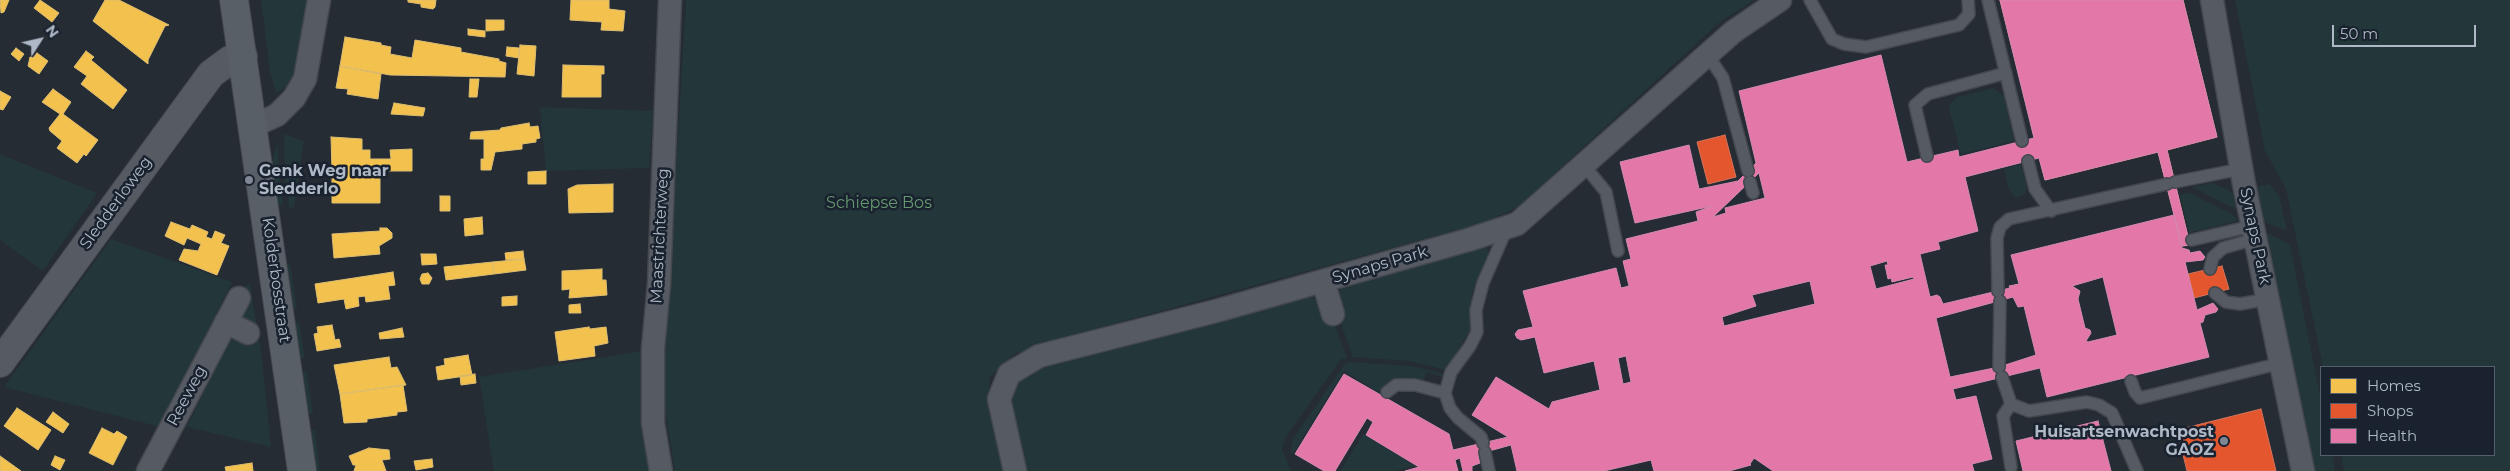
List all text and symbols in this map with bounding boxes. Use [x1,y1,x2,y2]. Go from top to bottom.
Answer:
north arrow [15,15,65,65]
scale bar [2335,15,2479,47]
text: N [42,22,63,41]
text: 50 m [2340,24,2378,43]
street label: Sledderloweg [76,153,156,253]
place label: Genk Weg naar Sledderlo [259,161,389,199]
street label: Maastrichterweg [647,168,673,304]
marker: Genk Weg naar Sledderlo [243,174,255,186]
street label: Synaps Park [2235,186,2275,286]
park label: Schiepse Bos [826,193,932,213]
street label: Kolderbosstraat [258,216,294,344]
street label: Synaps Park [1330,242,1430,288]
street label: Reeweg [163,363,211,429]
legend [2320,366,2495,456]
text: Homes [2367,376,2421,395]
text: Shops [2367,401,2413,420]
place label: Huisartsenwachtpost GAOZ [2034,422,2214,460]
text: Health [2367,426,2417,445]
marker: Huisartsenwachtpost GAOZ [2218,435,2230,447]

